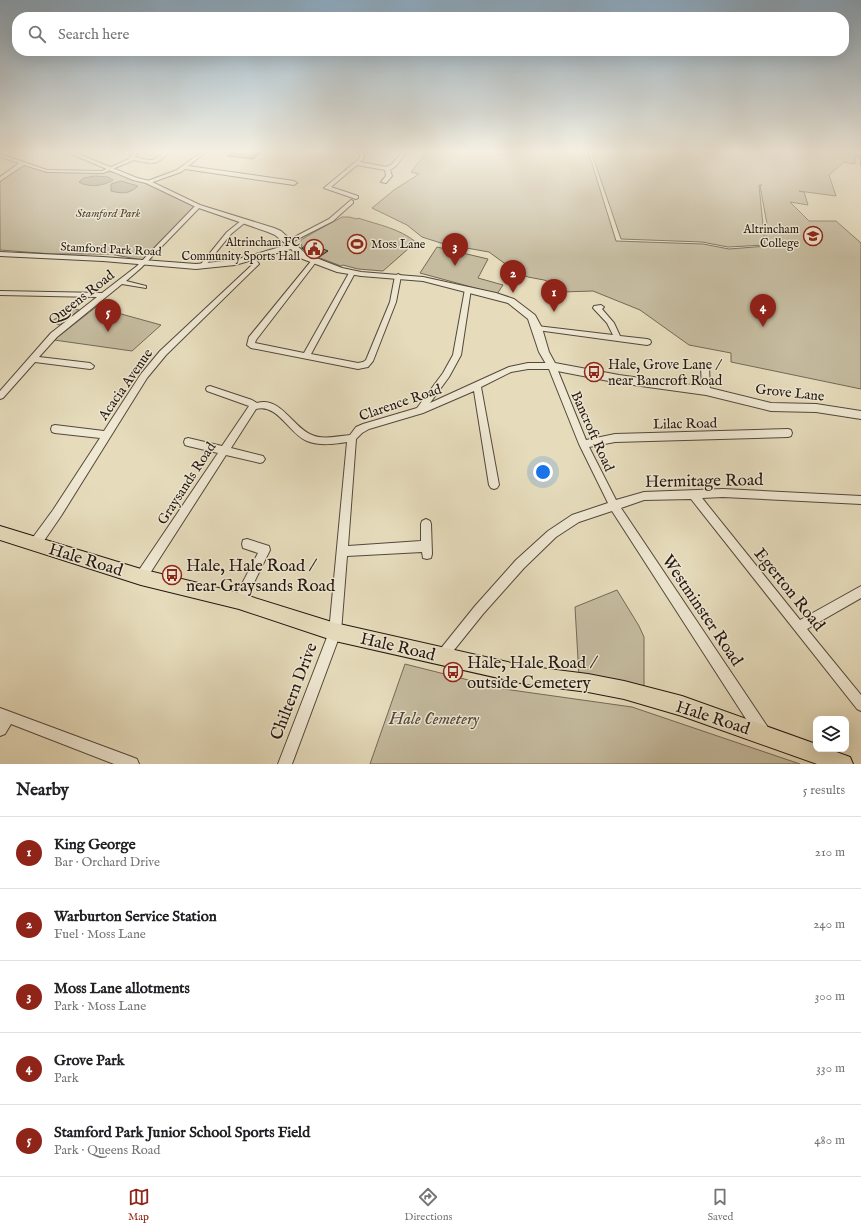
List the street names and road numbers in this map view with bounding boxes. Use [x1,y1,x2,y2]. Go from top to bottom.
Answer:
street label: Stamford Park Road [60,239,163,260]
street label: Queens Road [45,266,119,329]
street label: Acacia Avenue [94,345,157,425]
street label: Clarence Road [357,380,444,425]
street label: Grove Lane [755,380,826,406]
street label: Bancroft Road [566,388,618,475]
street label: Lilac Road [653,414,718,434]
street label: Graysands Road [154,439,220,528]
street label: Hermitage Road [645,470,764,493]
street label: Hale Road [46,539,126,582]
street label: Egerton Road [749,544,829,637]
street label: Westminster Road [657,551,747,671]
street label: Hale Road [358,629,438,667]
street label: Chiltern Drive [266,640,323,743]
street label: Hale Road [673,697,753,741]

